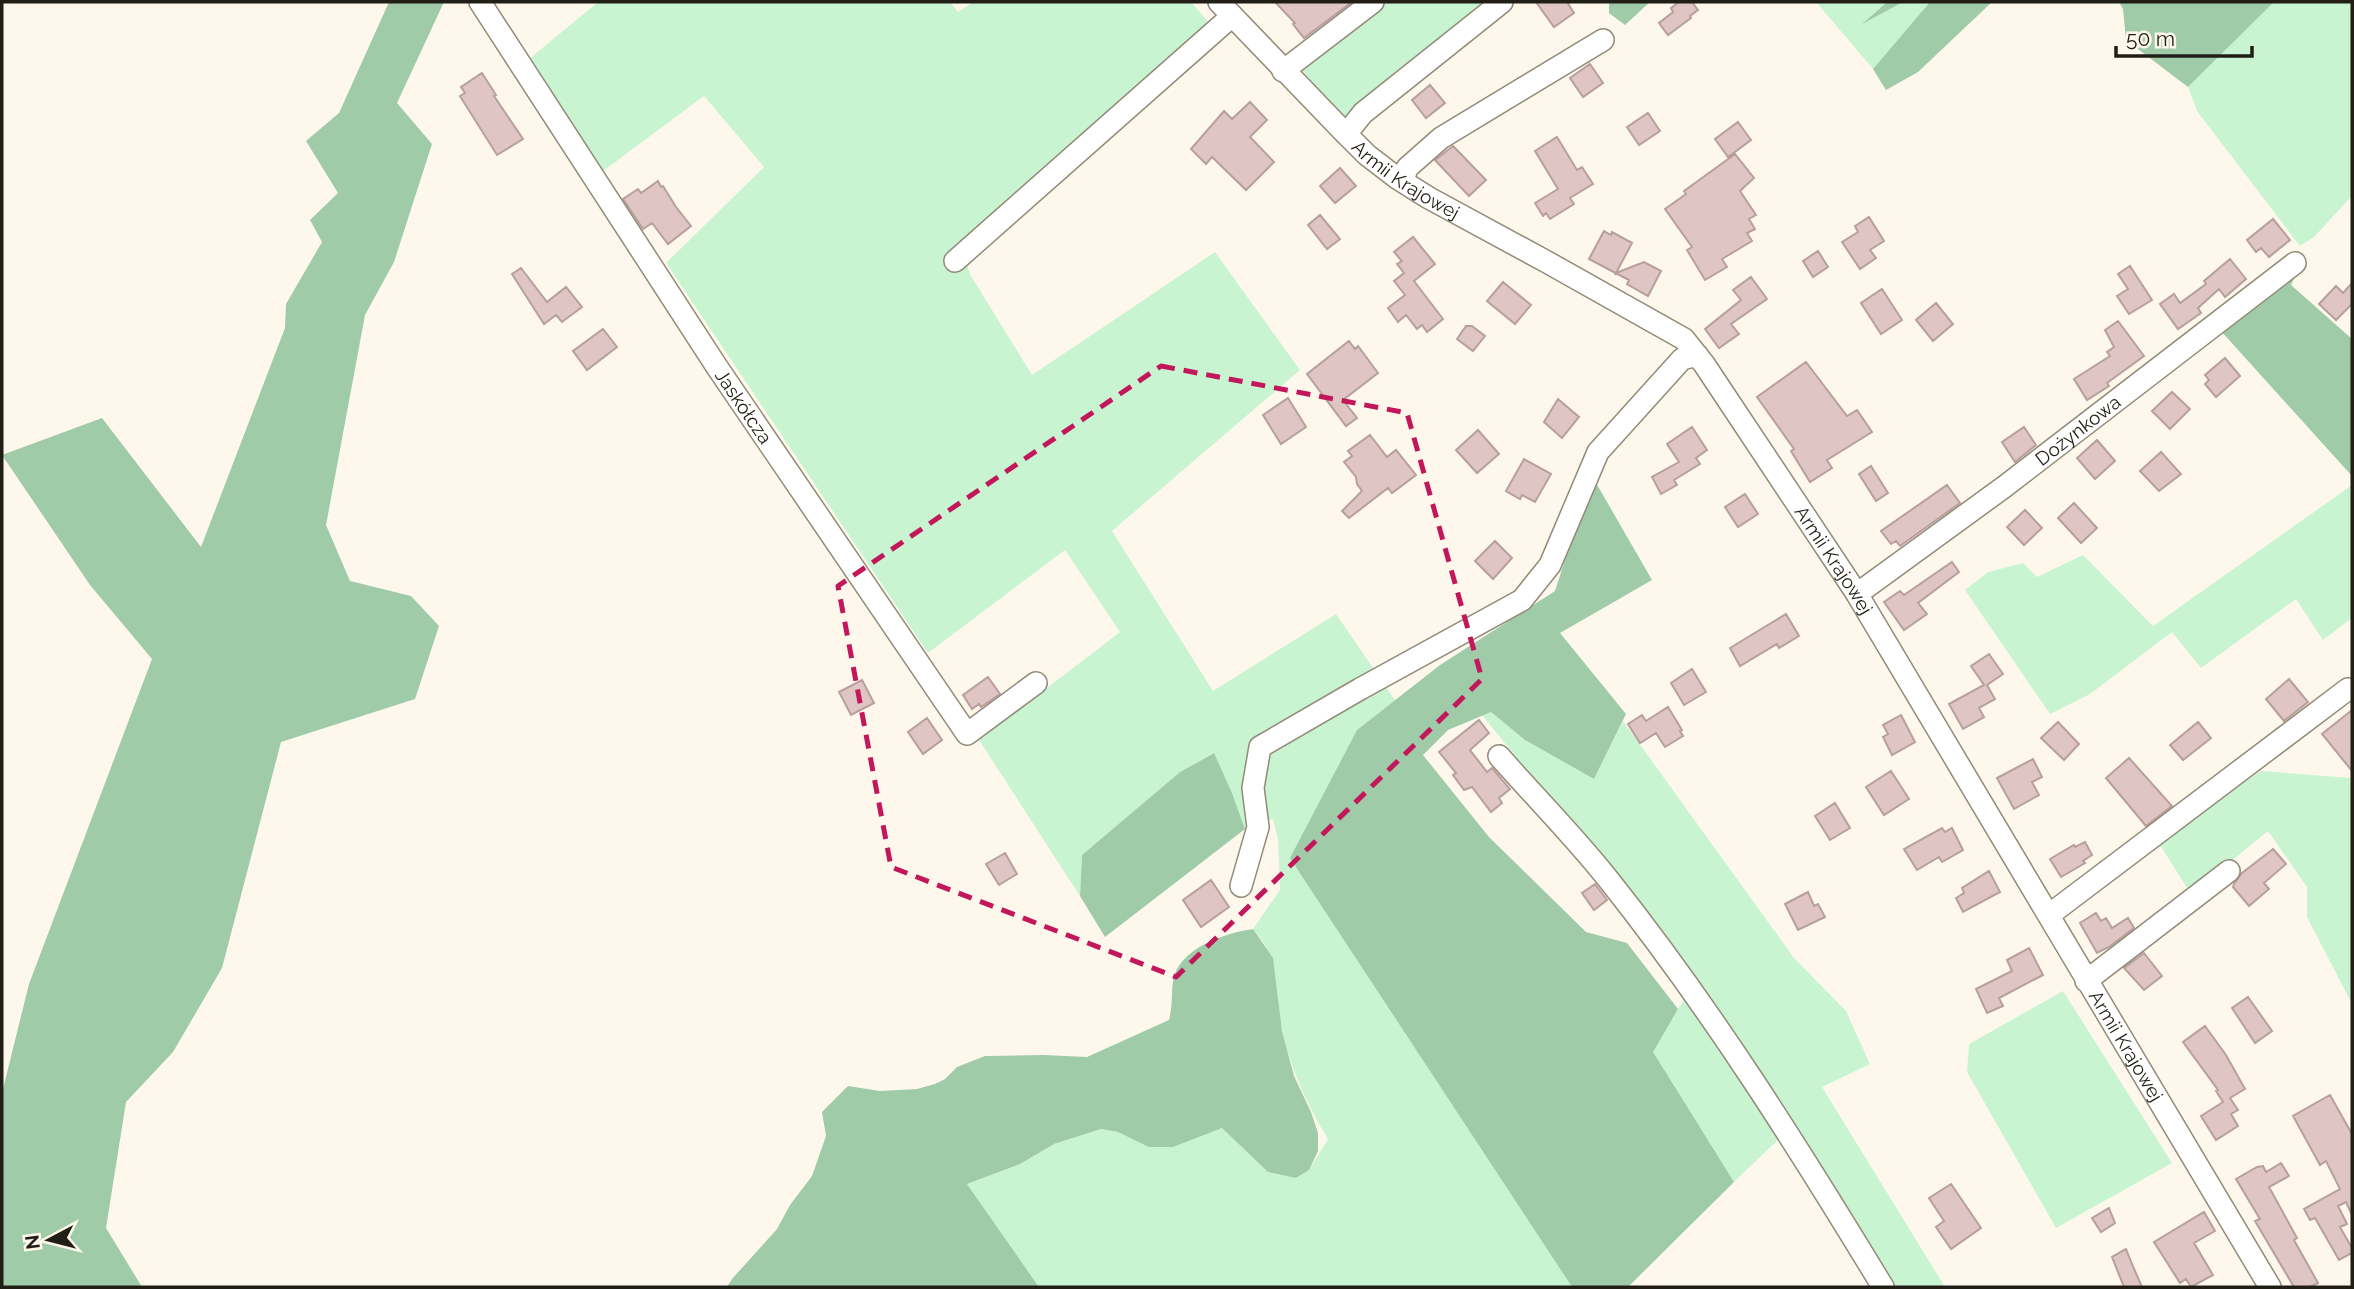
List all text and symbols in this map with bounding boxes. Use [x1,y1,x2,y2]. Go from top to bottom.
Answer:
scale bar [2116,14,2252,58]
text: 50 m [2126,26,2175,51]
street label: Armii Krajowej [1348,136,1463,223]
street label: Jaskółcza [711,365,777,448]
street label: Dożynkowa [2031,390,2125,470]
street label: Armii Krajowej [1790,502,1877,618]
street label: Armii Krajowej [2085,986,2168,1105]
north arrow [14,1205,84,1275]
text: N [20,1234,44,1251]

